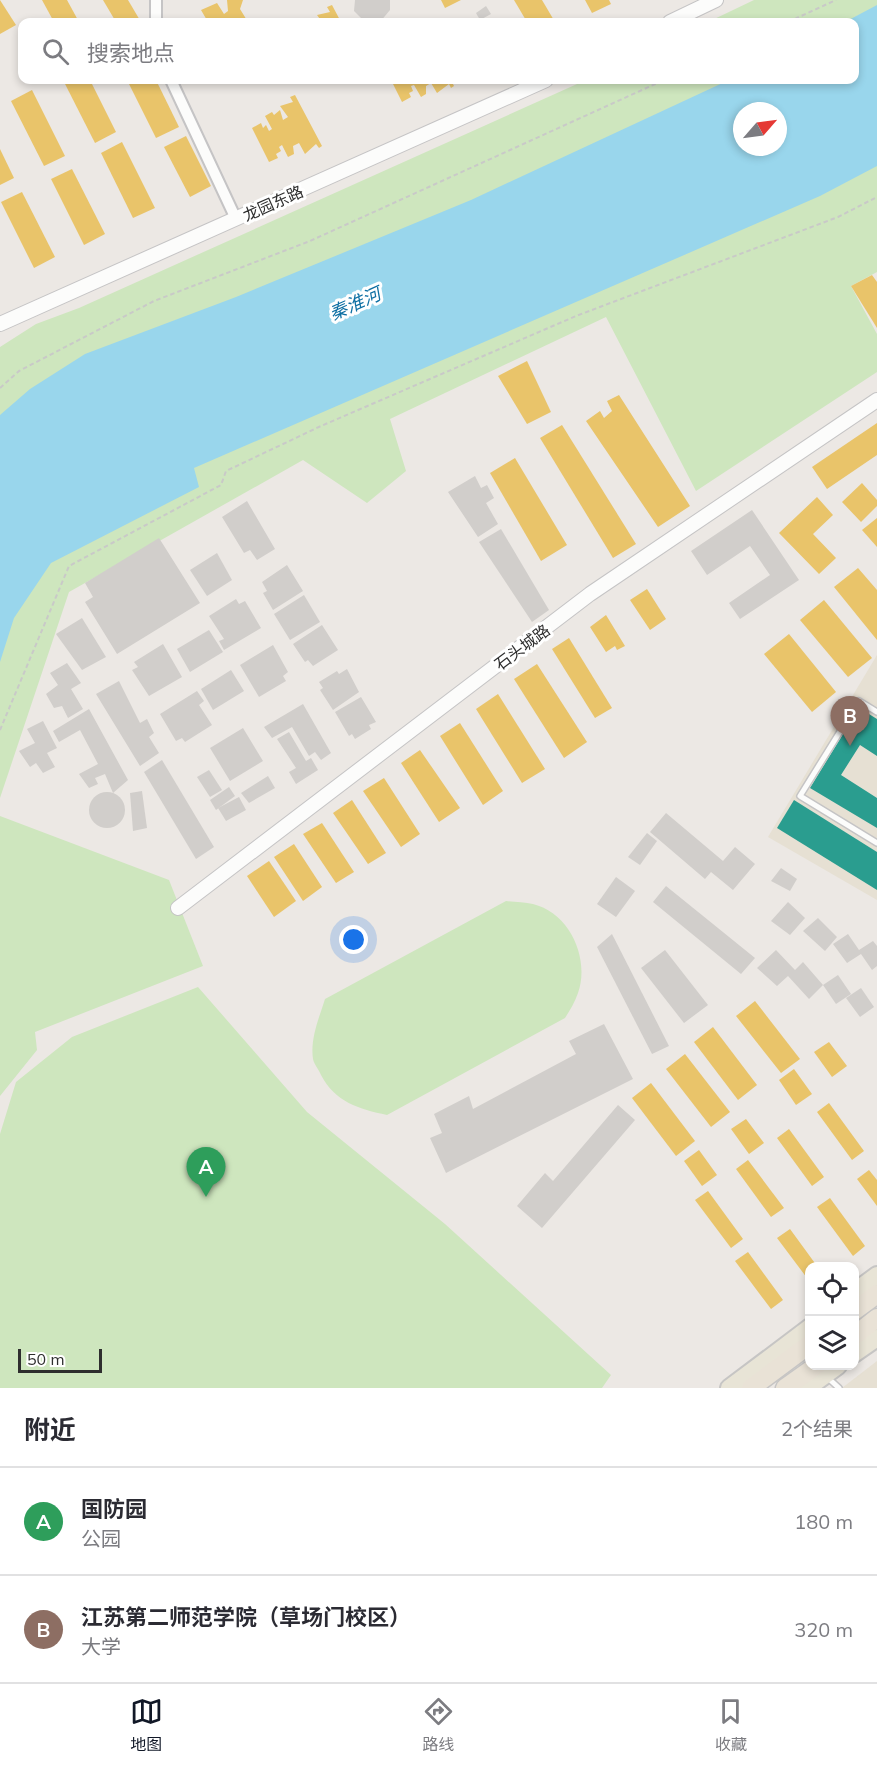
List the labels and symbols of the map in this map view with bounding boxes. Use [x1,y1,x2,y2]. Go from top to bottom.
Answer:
north arrow [733,102,787,156]
street label: 龙园东路 [240,181,306,225]
water label: 秦淮河 [325,281,387,325]
street label: 石头城路 [490,620,554,674]
pin: B [830,696,870,746]
your location [339,925,368,954]
pin: A [186,1148,226,1197]
scale bar [18,1346,102,1374]

